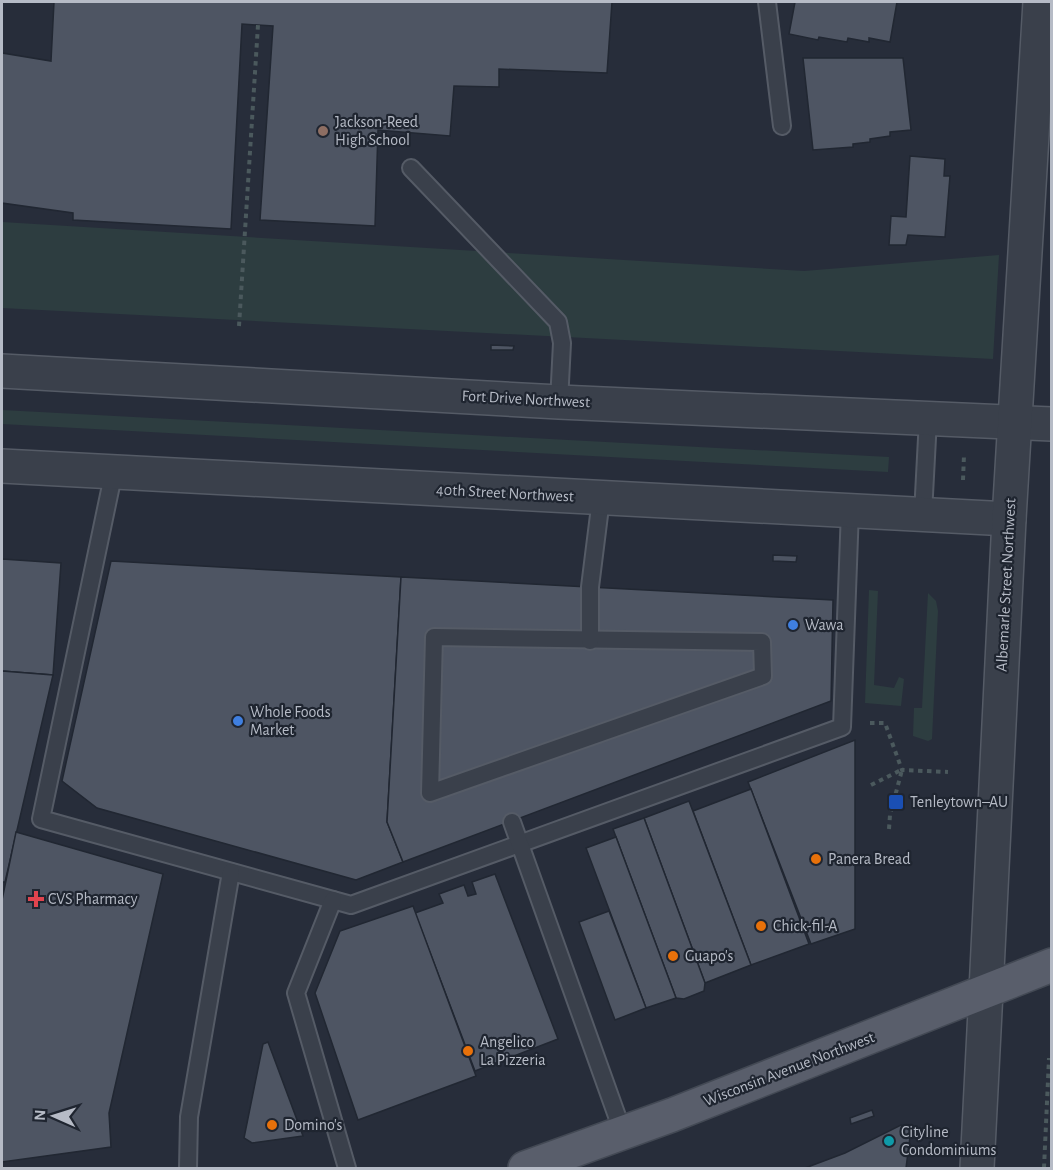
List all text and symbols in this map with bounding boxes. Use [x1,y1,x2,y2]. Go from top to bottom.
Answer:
place label: Jackson-Reed High School [335,114,418,148]
marker: Jackson-Reed High School [316,124,330,138]
street label: Fort Drive Northwest [461,388,591,410]
street label: 40th Street Northwest [436,481,574,505]
street label: Albemarle Street Northwest [993,498,1019,672]
place label: Wawa [805,617,844,633]
marker: Wawa [786,618,800,632]
place label: Whole Foods Market [250,704,331,738]
marker: Whole Foods Market [231,714,245,728]
marker: Tenleytown–AU [887,793,905,811]
place label: Tenleytown–AU [910,794,1008,811]
place label: Panera Bread [828,851,910,867]
marker: Panera Bread [809,852,823,866]
place label: CVS Pharmacy [48,891,138,908]
marker: CVS Pharmacy [29,892,43,906]
place label: Chick-fil-A [773,918,838,934]
marker: Chick-fil-A [754,919,768,933]
place label: Guapo's [685,948,734,964]
marker: Guapo's [666,949,680,963]
street label: Wisconsin Avenue Northwest [701,1029,877,1109]
place label: Angelico La Pizzeria [480,1034,546,1068]
marker: Angelico La Pizzeria [461,1044,475,1058]
north arrow [24,1086,84,1146]
text: N [32,1109,48,1121]
place label: Domino's [284,1117,343,1133]
marker: Domino's [265,1118,279,1132]
place label: Cityline Condominiums [901,1124,997,1158]
marker: Cityline Condominiums [882,1134,896,1148]

